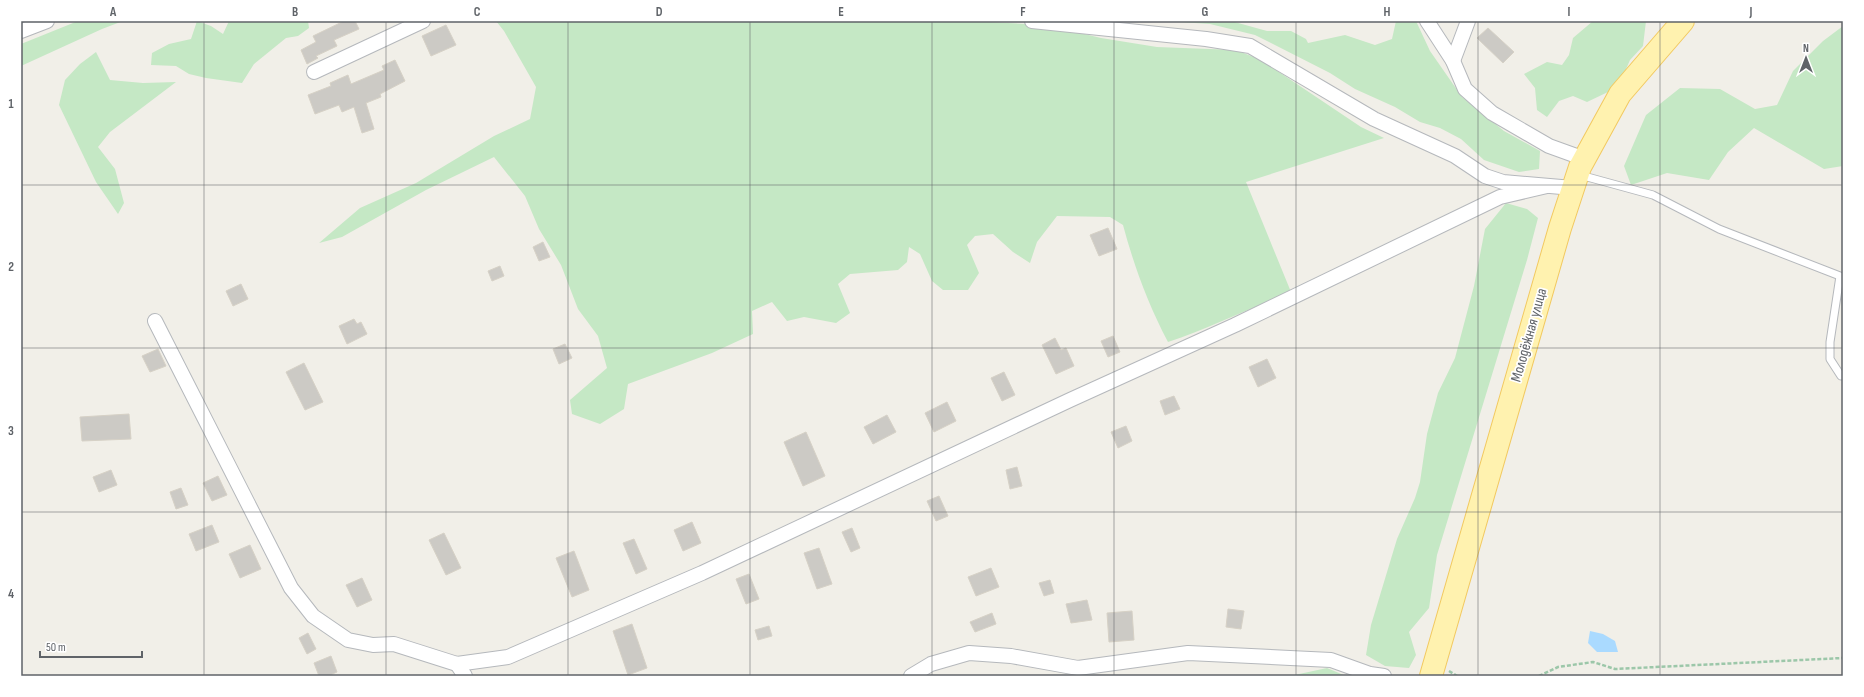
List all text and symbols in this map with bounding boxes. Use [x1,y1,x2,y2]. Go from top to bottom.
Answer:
text: A [109,4,117,20]
text: B [292,4,298,20]
text: C [474,4,481,20]
text: D [656,4,663,20]
text: E [838,4,844,20]
text: F [1020,4,1026,20]
text: G [1202,4,1209,20]
text: H [1384,4,1391,20]
text: I [1568,4,1571,20]
text: J [1749,4,1753,20]
north arrow [1786,38,1826,78]
text: N [1803,42,1809,55]
text: 1 [8,96,14,112]
text: 2 [8,259,14,275]
street label: Молодёжная улица [1507,286,1552,384]
text: 3 [8,423,14,439]
text: 4 [8,586,14,602]
scale bar [40,633,142,659]
text: 50 m [46,640,66,655]

